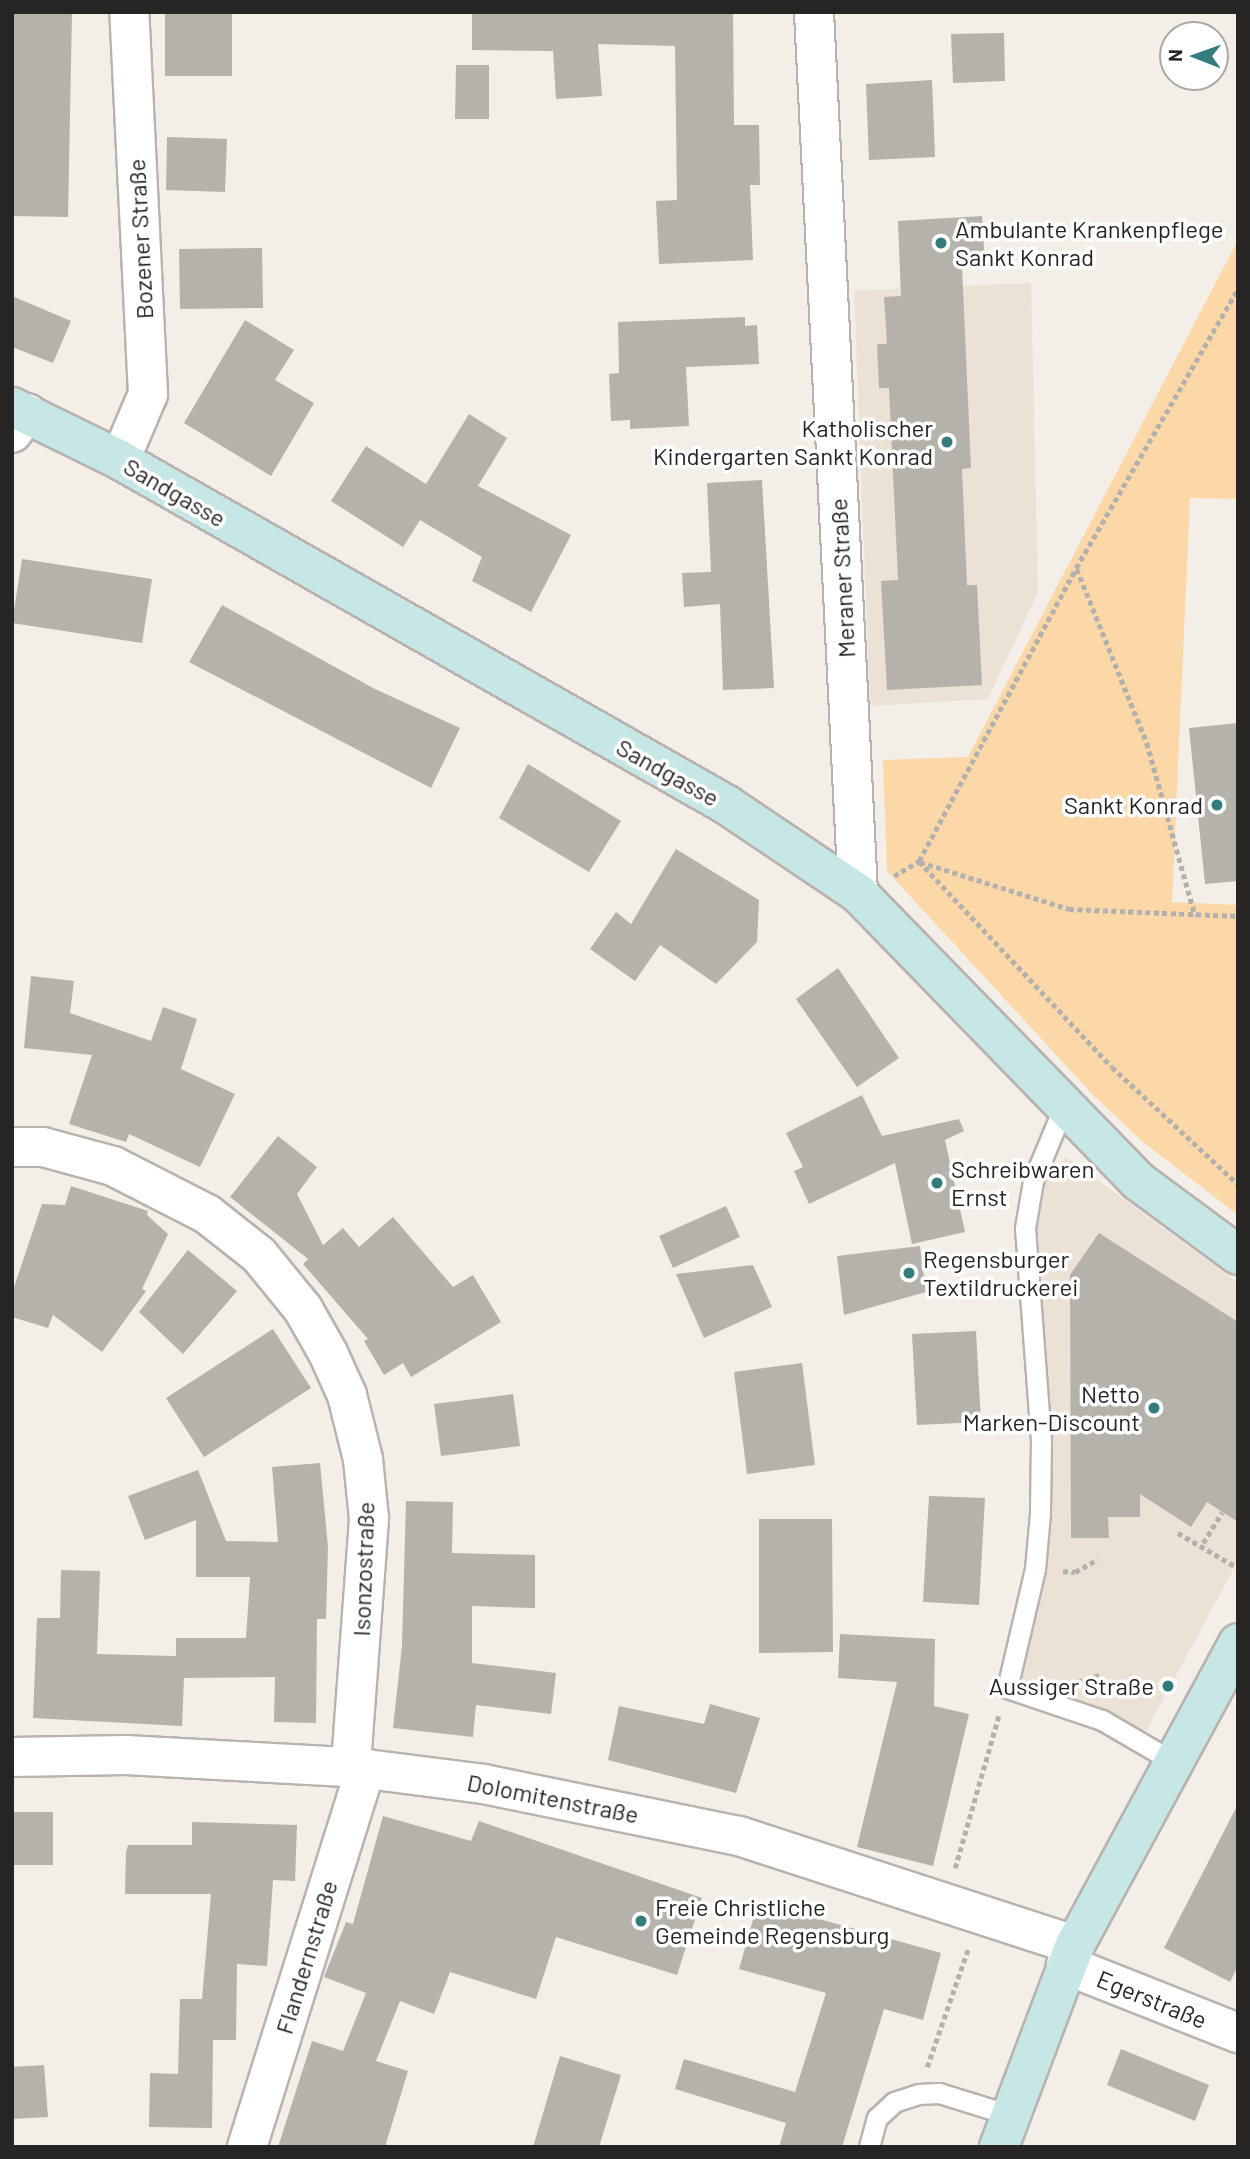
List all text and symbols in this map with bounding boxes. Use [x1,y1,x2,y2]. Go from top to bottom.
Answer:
north arrow [1159,21,1229,91]
text: N [1163,49,1186,62]
street label: Bozener Straße [121,158,159,320]
place label: Ambulante Krankenpflege Sankt Konrad [955,215,1224,271]
marker: Ambulante Krankenpflege Sankt Konrad [933,235,949,251]
place label: Katholischer Kindergarten Sankt Konrad [653,414,933,470]
marker: Katholischer Kindergarten Sankt Konrad [939,434,955,450]
street label: Sandgasse [119,451,231,533]
street label: Meraner Straße [823,497,861,659]
street label: Sandgasse [612,732,724,812]
place label: Sankt Konrad [1064,791,1203,819]
marker: Sankt Konrad [1209,797,1225,813]
place label: Schreibwaren Ernst [951,1155,1094,1211]
marker: Schreibwaren Ernst [929,1175,945,1191]
place label: Regensburger Textildruckerei [923,1245,1078,1301]
marker: Regensburger Textildruckerei [901,1265,917,1281]
place label: Netto Marken-Discount [963,1380,1140,1436]
marker: Netto Marken-Discount [1146,1400,1162,1416]
street label: Isonzostraße [346,1501,380,1637]
place label: Aussiger Straße [989,1672,1154,1700]
marker: Aussiger Straße [1160,1678,1176,1694]
street label: Dolomitenstraße [465,1767,641,1829]
street label: Flandernstraße [269,1877,343,2037]
place label: Freie Christliche Gemeinde Regensburg [655,1893,889,1949]
marker: Freie Christliche Gemeinde Regensburg [633,1913,649,1929]
street label: Egerstraße [1093,1964,1211,2034]

